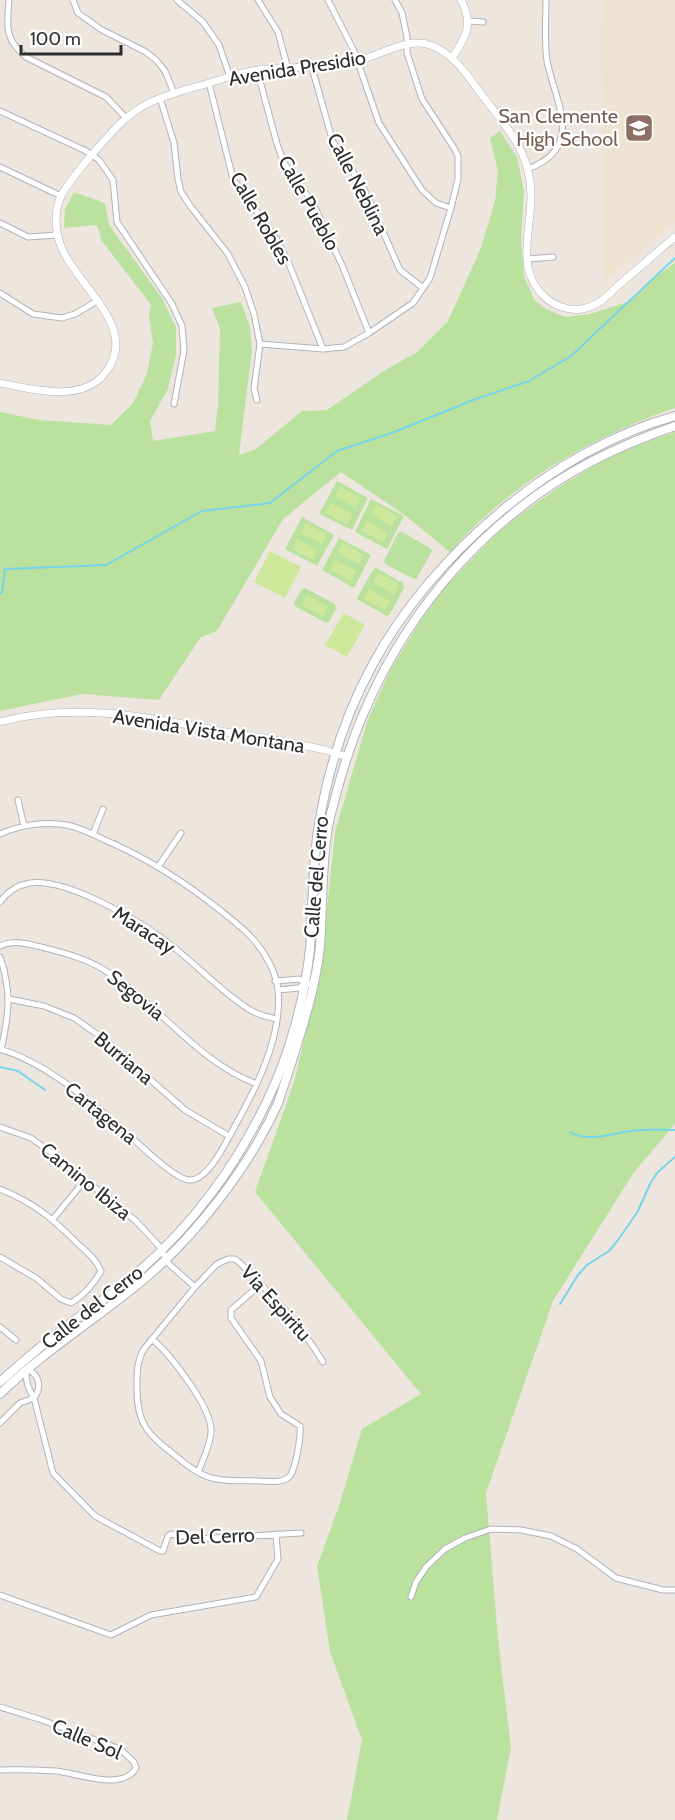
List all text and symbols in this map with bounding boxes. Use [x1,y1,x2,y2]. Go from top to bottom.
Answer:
scale bar [21,18,122,56]
text: 100 m [30,28,81,50]
street label: Avenida Presidio [227,45,367,91]
place label: San Clemente High School [498,104,618,151]
school or university icon: San Clemente High School [623,112,655,144]
street label: Calle Neblina [322,129,394,239]
street label: Calle Pueblo [273,151,345,255]
street label: Calle Robles [225,167,297,269]
street label: Avenida Vista Montana [111,704,307,758]
street label: Calle del Cerro [299,815,333,939]
street label: Maracay [108,901,180,959]
street label: Segovia [103,965,170,1025]
street label: Burriana [90,1026,159,1090]
street label: Cartagena [60,1077,142,1149]
street label: Camino Ibiza [36,1137,136,1225]
street label: Calle del Cerro [36,1260,148,1354]
street label: Via Espiritu [236,1260,316,1346]
street label: Del Cerro [175,1523,255,1549]
street label: Calle Sol [49,1714,126,1764]

